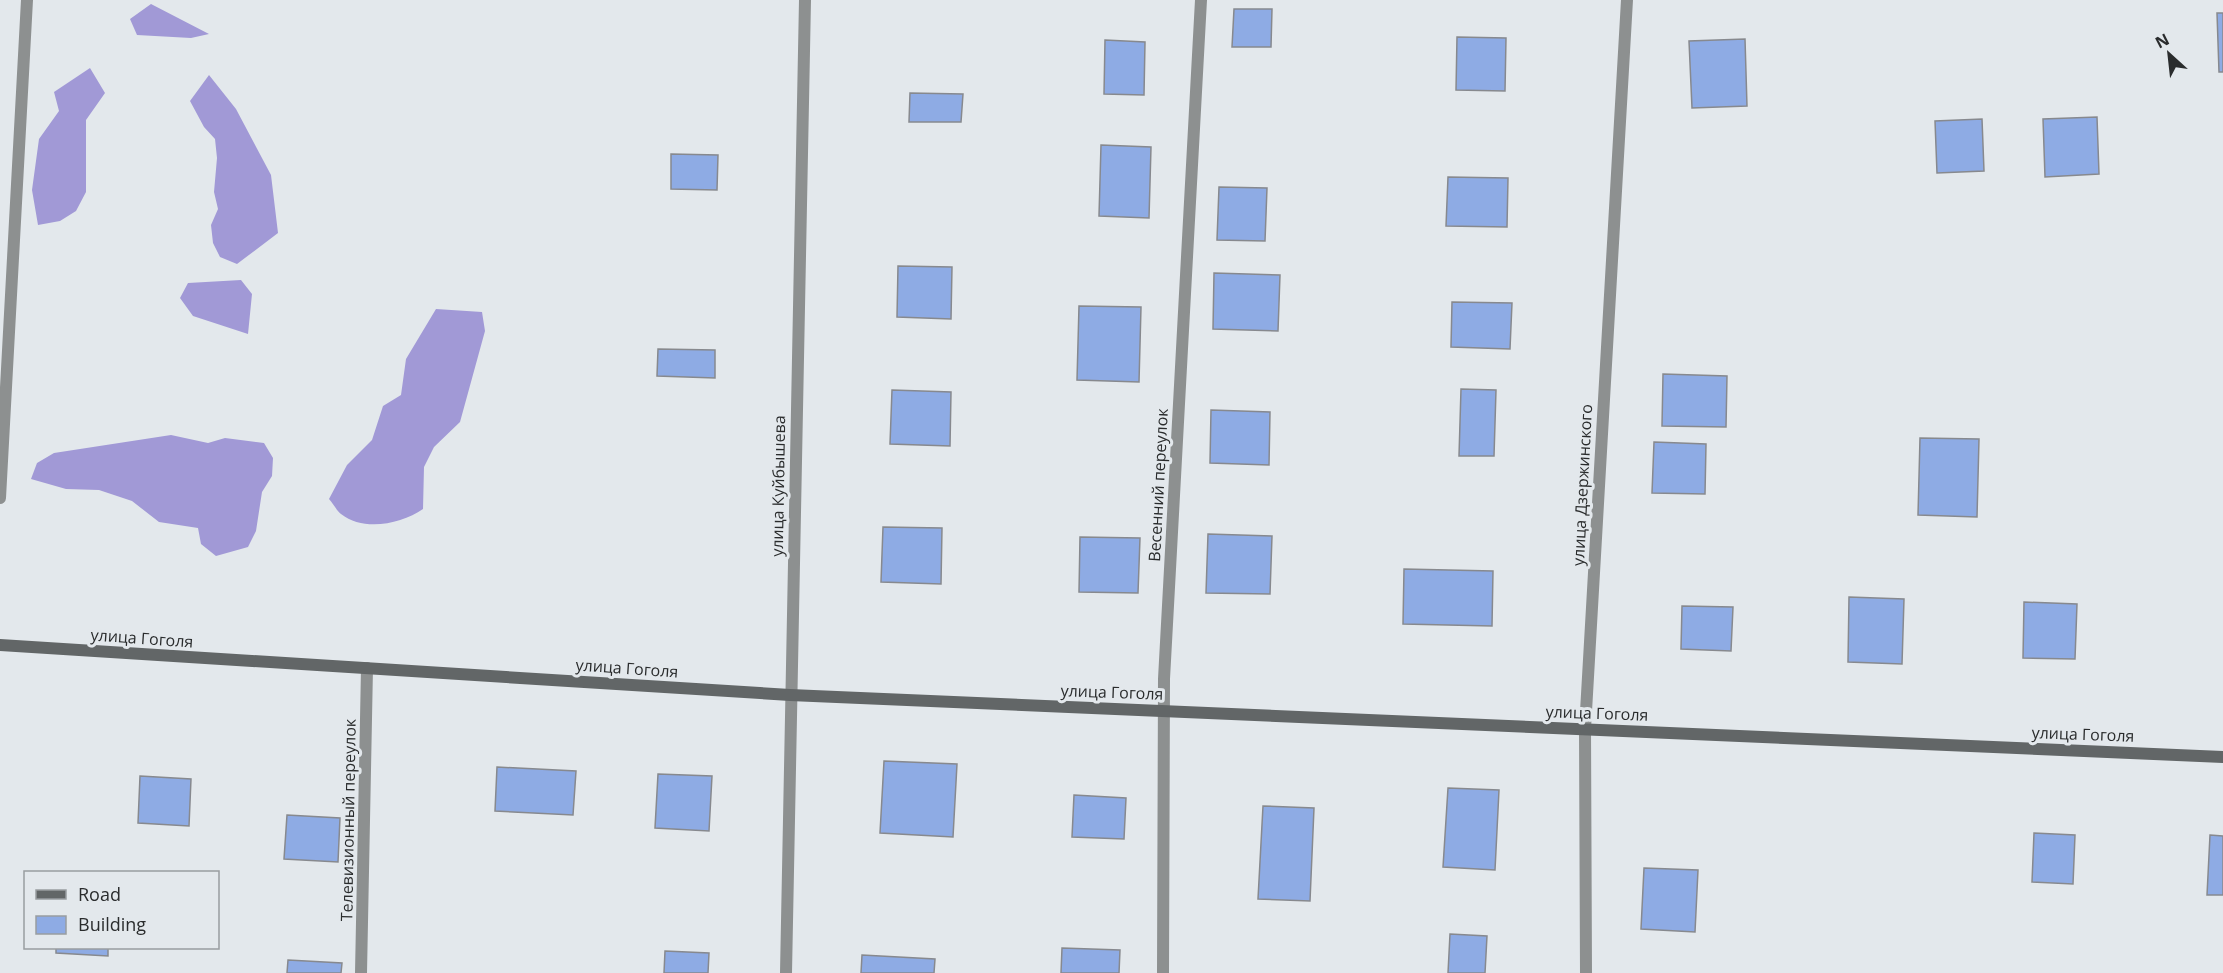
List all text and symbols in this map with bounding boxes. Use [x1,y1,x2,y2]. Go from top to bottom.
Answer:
north arrow [2139,24,2199,84]
text: N [2151,28,2173,53]
street label: улица Дзержинского [1567,404,1597,566]
street label: Весенний переулок [1143,407,1173,562]
street label: улица Куйбышева [766,415,790,557]
street label: улица Гоголя [90,623,194,653]
street label: улица Гоголя [575,653,679,683]
street label: улица Гоголя [1060,679,1164,705]
street label: улица Гоголя [1545,700,1649,726]
street label: Телевизионный переулок [335,718,361,921]
street label: улица Гоголя [2031,721,2135,747]
legend [24,871,219,949]
text: Road [78,882,121,906]
text: Building [78,912,146,936]

